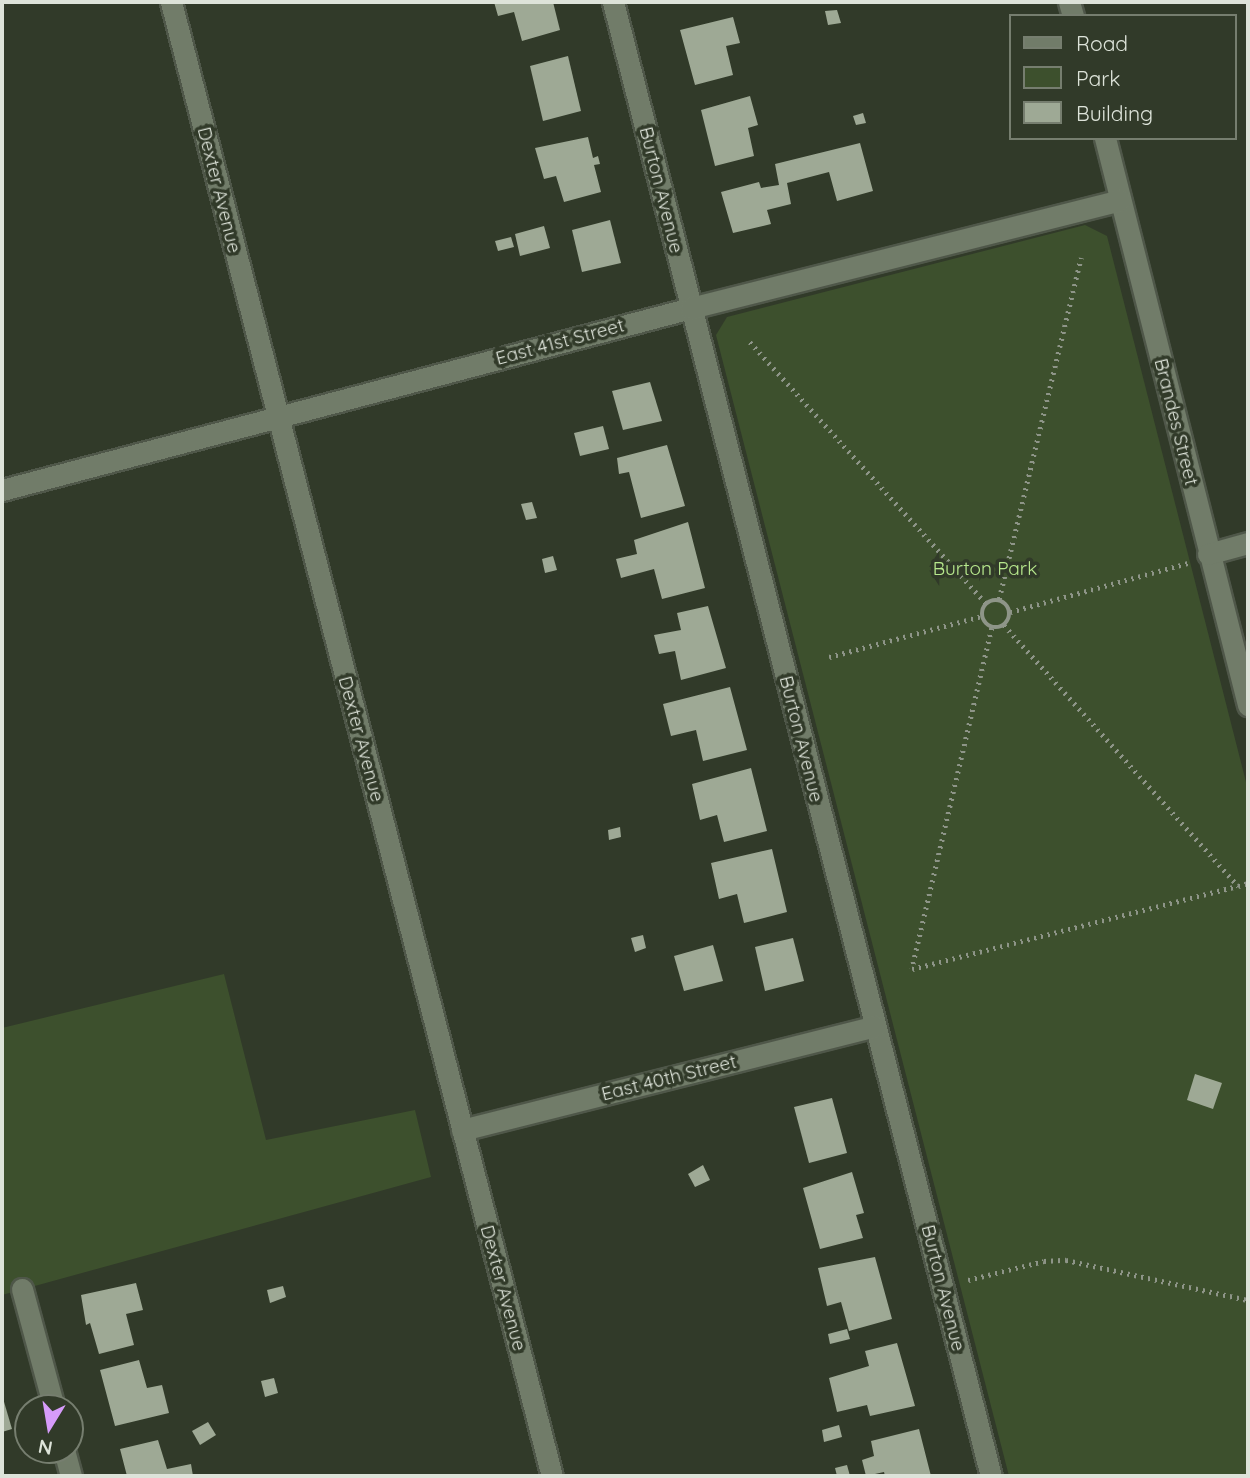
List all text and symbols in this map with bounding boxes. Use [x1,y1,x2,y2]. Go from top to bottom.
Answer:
legend [1009,14,1236,140]
text: Road [1076,30,1128,56]
text: Park [1076,65,1120,91]
text: Building [1076,100,1153,126]
street label: Burton Avenue [634,124,688,256]
street label: Dexter Avenue [192,125,246,255]
street label: East 41st Street [493,314,627,370]
street label: Brandes Street [1149,356,1203,488]
park label: Burton Park [933,558,1037,580]
street label: Burton Avenue [774,673,828,805]
street label: Dexter Avenue [333,674,389,804]
street label: East 40th Street [599,1050,739,1106]
street label: Burton Avenue [916,1222,970,1354]
street label: Dexter Avenue [475,1223,531,1353]
north arrow [14,1394,84,1464]
text: N [36,1435,55,1461]

